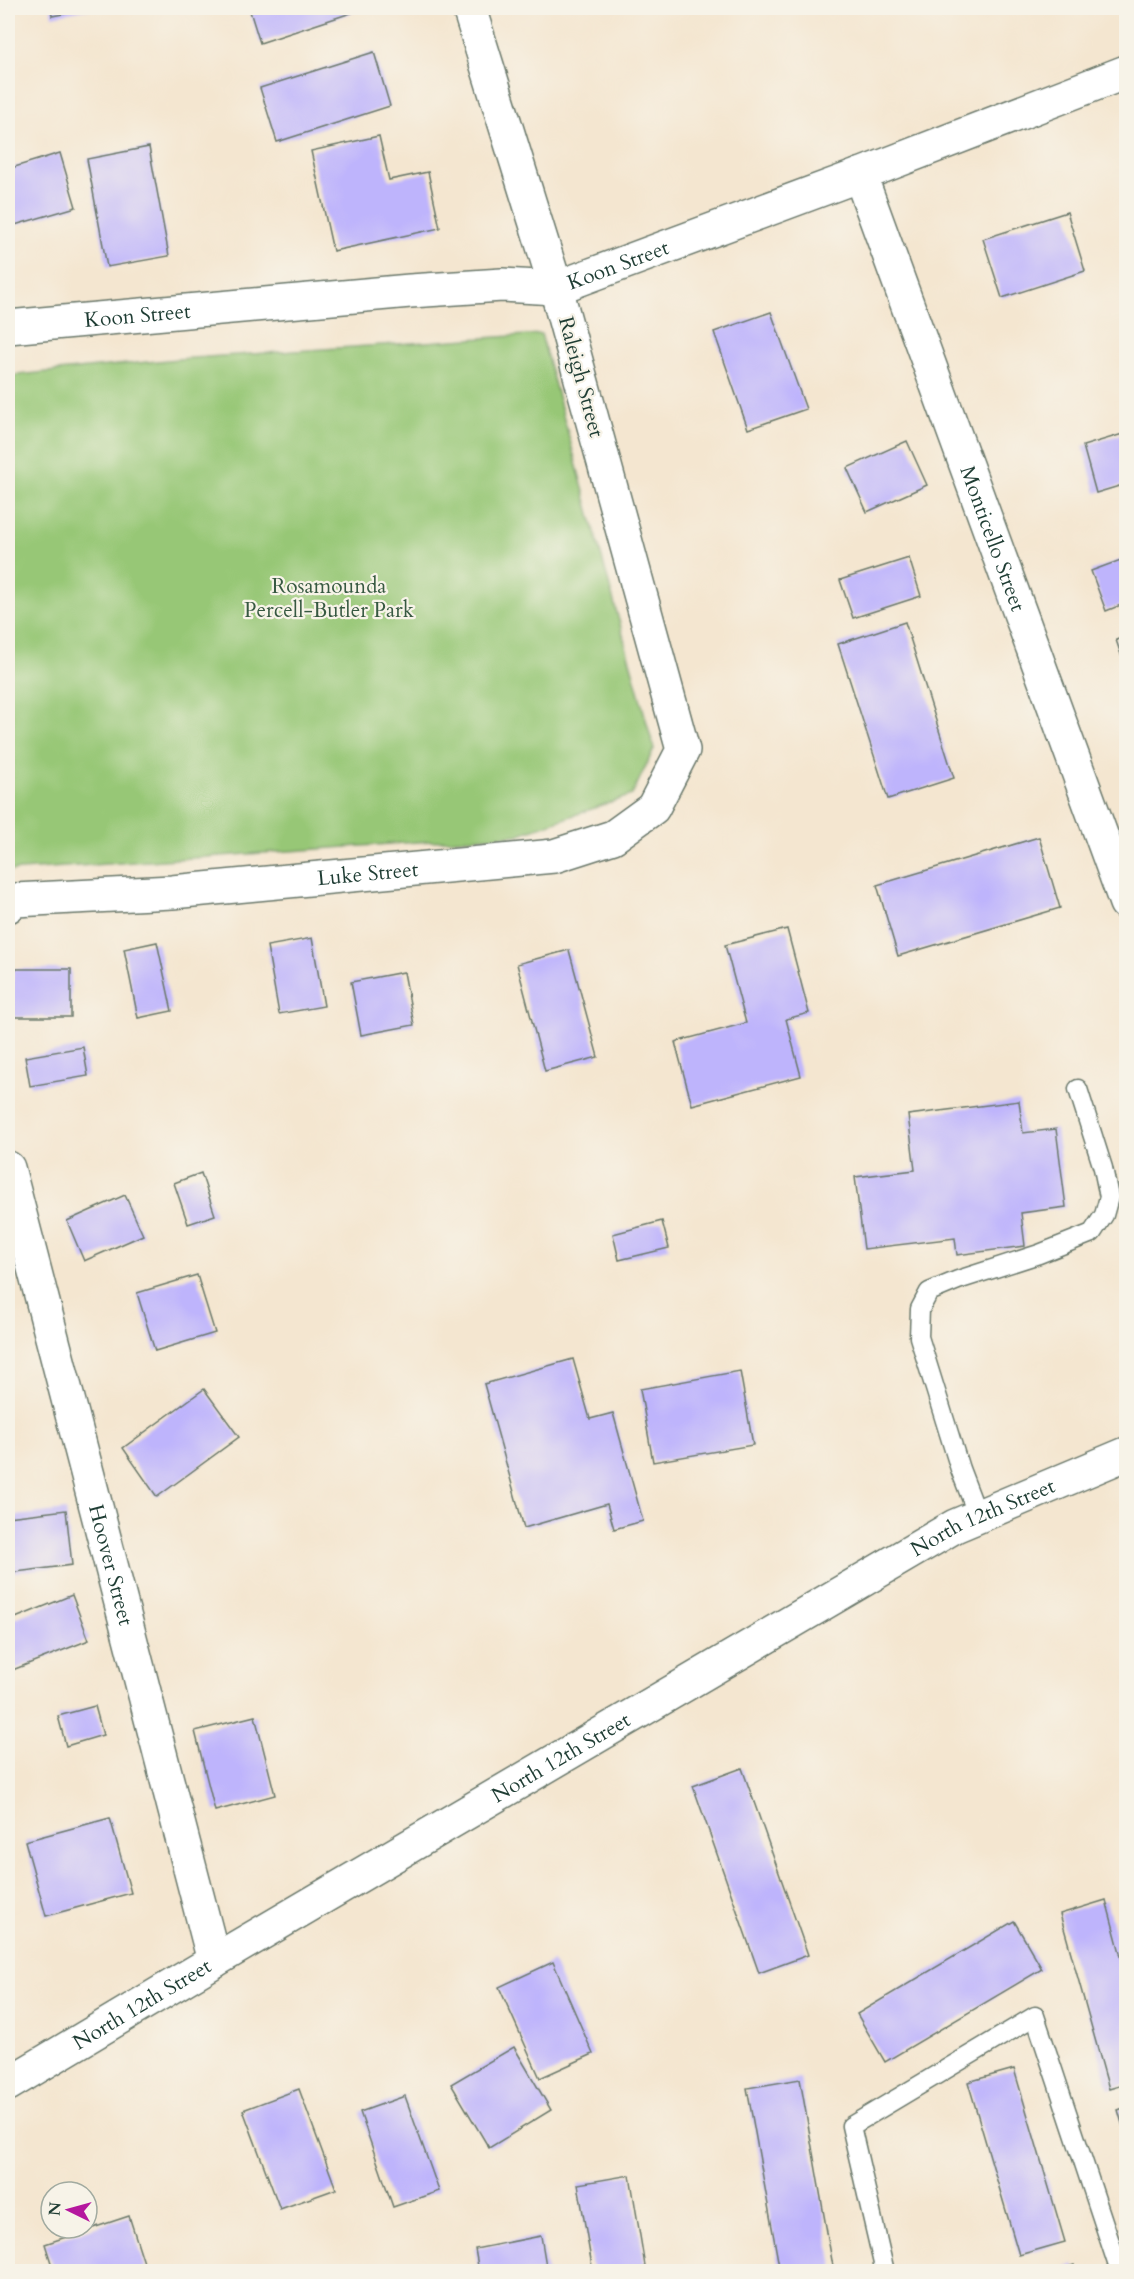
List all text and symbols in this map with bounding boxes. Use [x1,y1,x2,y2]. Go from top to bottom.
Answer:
street label: Koon Street [563,233,673,297]
street label: Koon Street [83,296,192,335]
street label: Raleigh Street [551,313,611,441]
street label: Monticello Street [953,462,1033,616]
park label: Rosamounda Percell-Butler Park [244,572,415,625]
street label: Luke Street [316,854,420,893]
street label: North 12th Street [905,1471,1060,1564]
street label: Hoover Street [81,1501,141,1629]
street label: North 12th Street [486,1705,636,1810]
street label: North 12th Street [67,1951,217,2057]
north arrow [39,2180,99,2240]
text: N [43,2201,67,2217]

